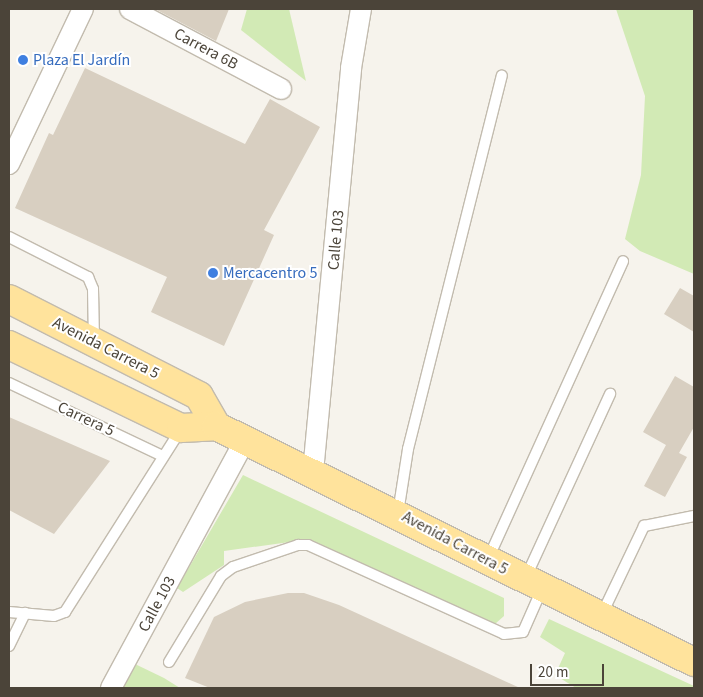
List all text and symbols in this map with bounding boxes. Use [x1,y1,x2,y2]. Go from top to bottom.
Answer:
street label: Carrera 6B [171,24,241,74]
place label: Plaza El Jardín [33,50,130,70]
marker: Plaza El Jardín [17,54,29,66]
street label: Calle 103 [324,209,348,271]
place label: Mercacentro 5 [223,263,317,283]
marker: Mercacentro 5 [207,267,219,279]
street label: Avenida Carrera 5 [49,313,163,383]
street label: Carrera 5 [55,398,117,440]
street label: Avenida Carrera 5 [399,507,511,579]
street label: Calle 103 [134,573,180,635]
scale bar [533,654,607,686]
text: 20 m [538,662,568,683]

